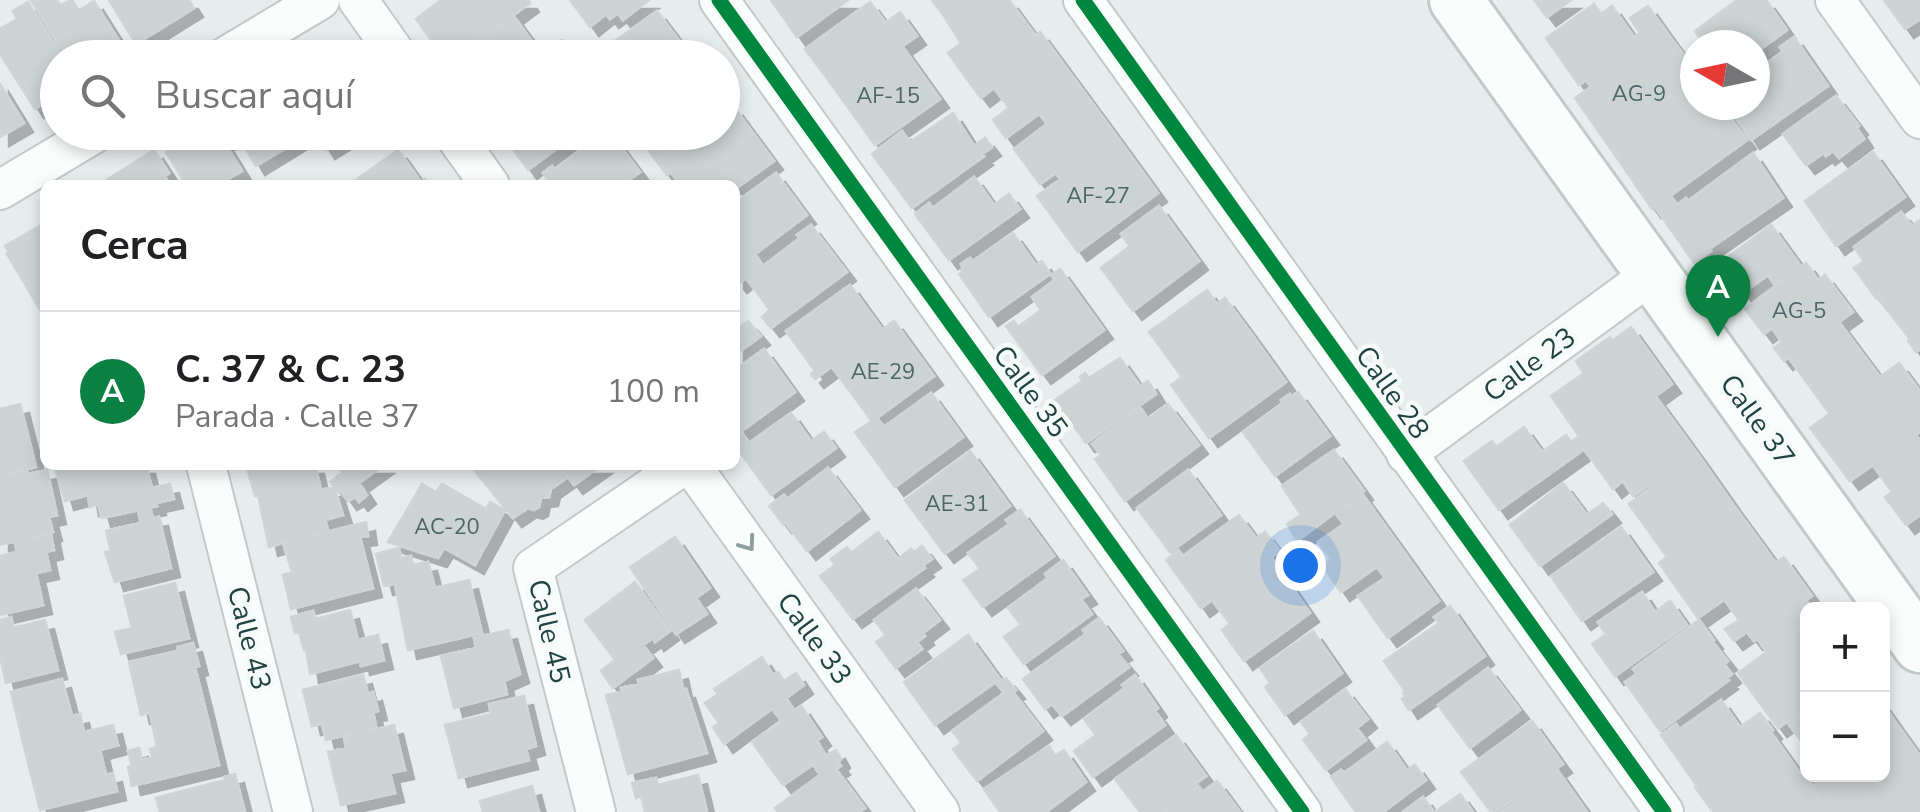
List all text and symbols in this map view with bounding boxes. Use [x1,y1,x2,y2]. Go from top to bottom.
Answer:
north arrow [1680,30,1770,120]
search box [40,40,740,150]
icon: search [75,68,130,123]
text: Buscar aquí [155,70,354,121]
house number: AG-9 [1612,79,1666,109]
house number: AF-15 [856,81,920,111]
house number: AF-27 [1066,181,1130,211]
text: Cerca [80,217,189,274]
pin: A [1686,255,1750,337]
house number: AG-5 [1772,296,1826,326]
street label: Calle 23 [1476,318,1583,411]
street label: Calle 35 [984,338,1077,445]
street label: Calle 28 [1346,339,1438,447]
text: C. 37 & C. 23 [175,344,406,395]
house number: AE-29 [851,357,915,387]
street label: Calle 37 [1711,367,1804,474]
text: A [101,370,124,413]
text: 100 m [607,370,700,413]
text: Parada · Calle 37 [175,395,419,438]
house number: AE-31 [925,489,989,519]
house number: AC-20 [414,512,480,542]
one-way arrow [736,533,754,551]
your location [1275,540,1326,591]
street label: Calle 45 [519,576,579,687]
street label: Calle 43 [218,583,280,694]
street label: Calle 33 [768,585,861,692]
map controls [1800,602,1890,782]
button: + [1800,602,1890,692]
button: − [1800,692,1890,782]

